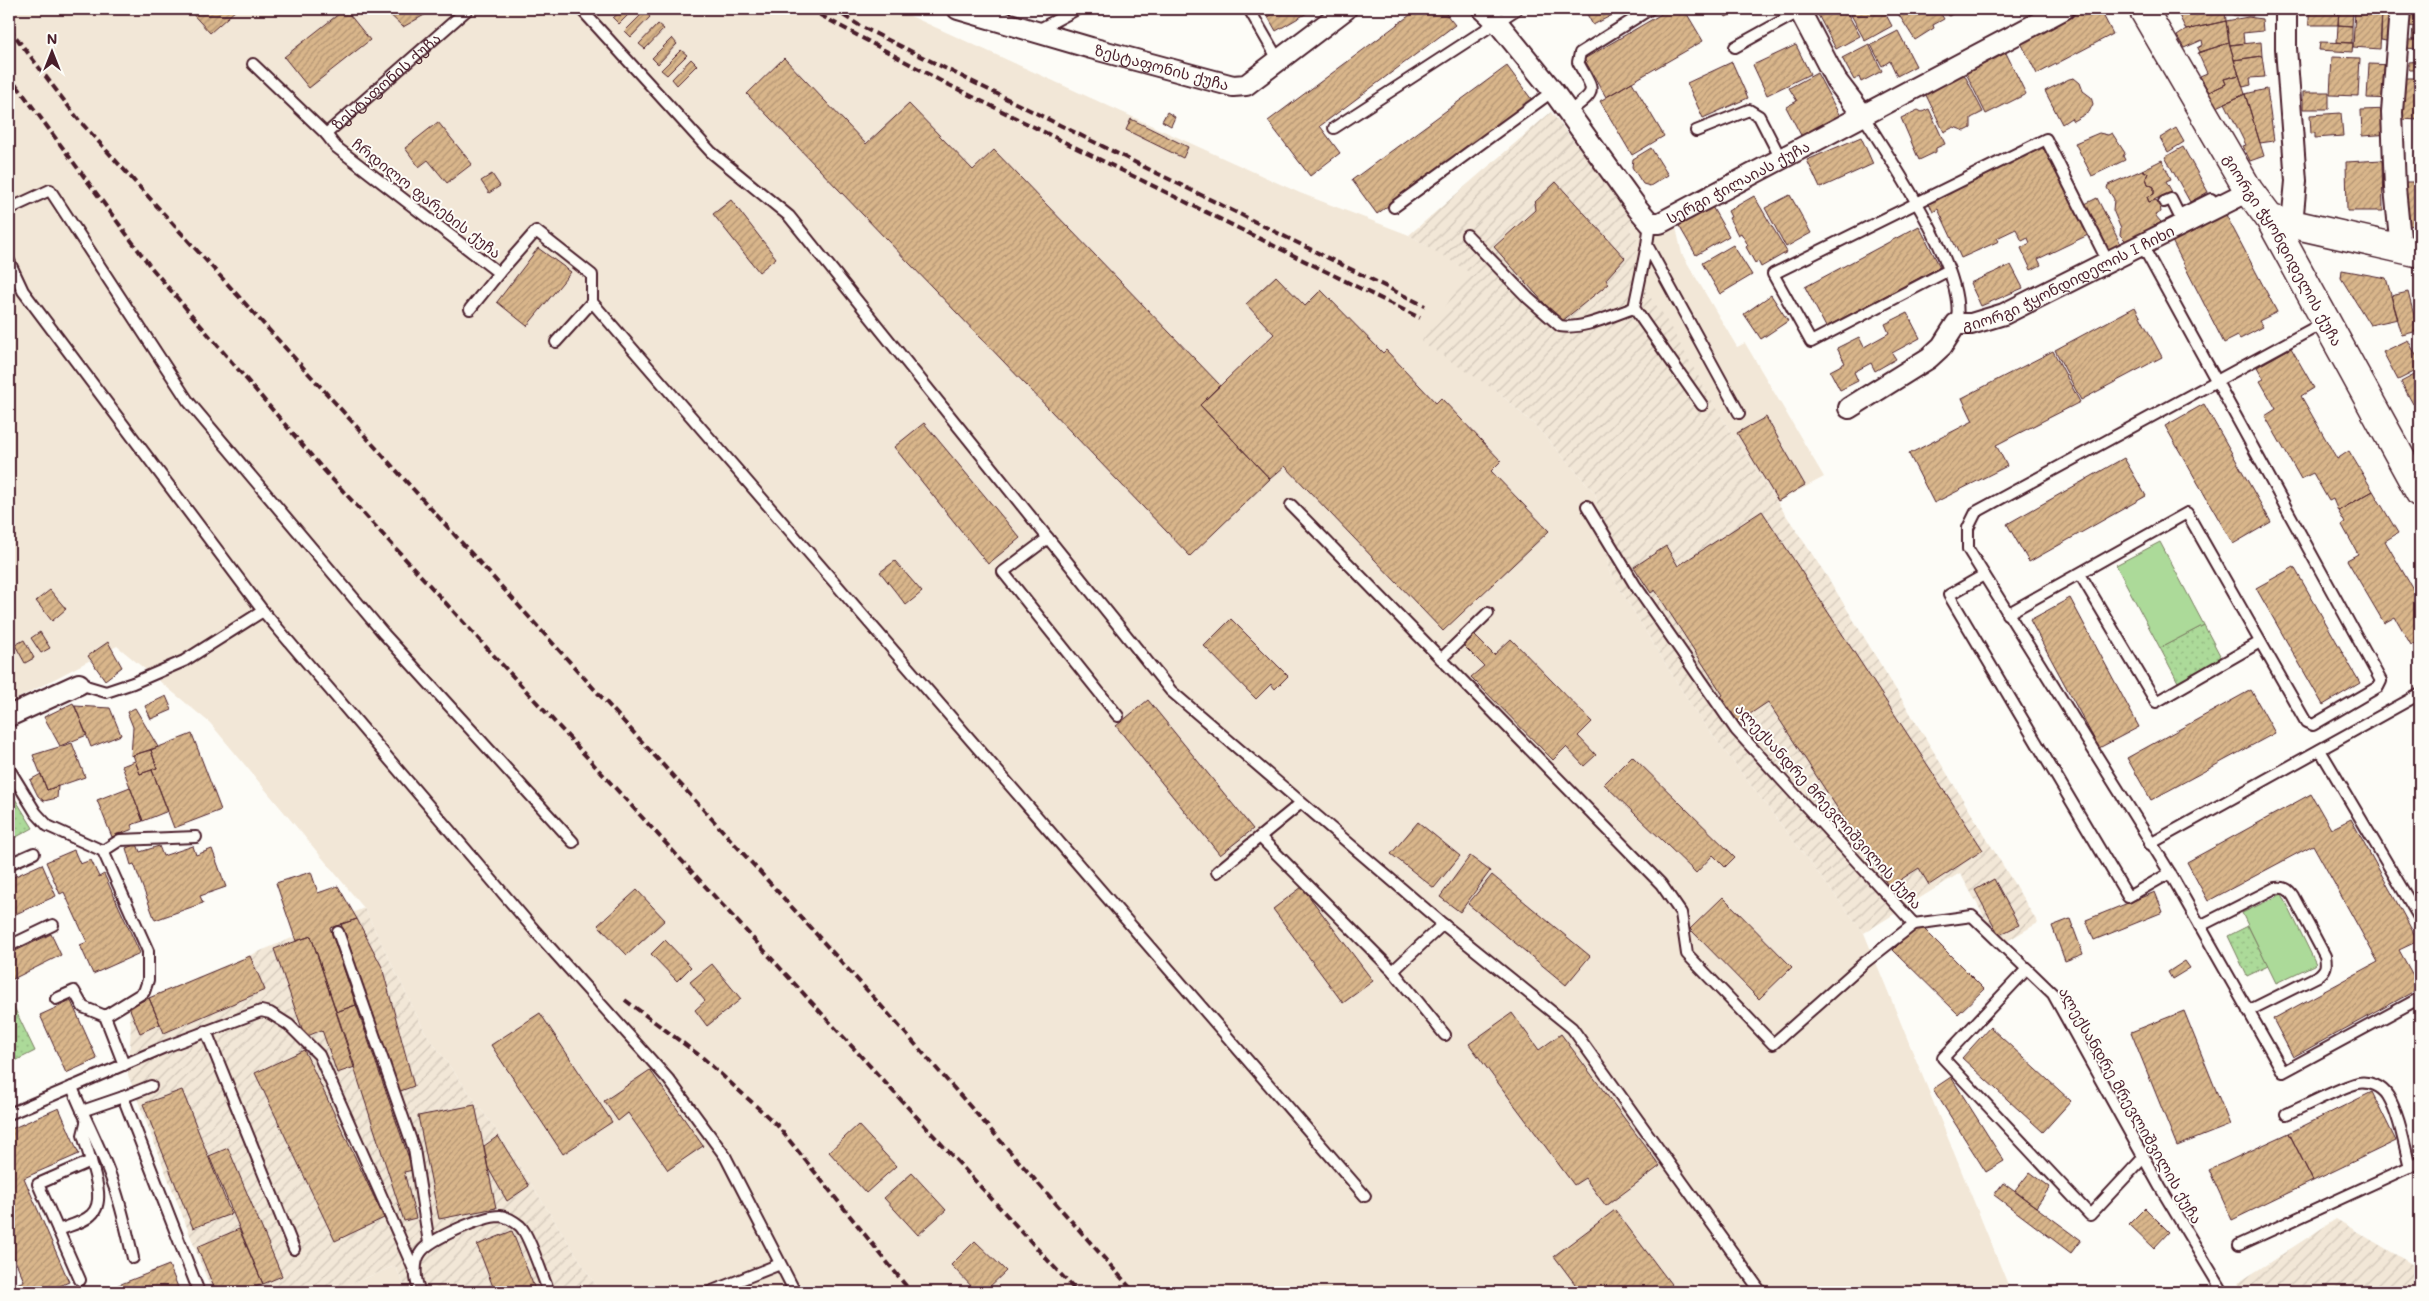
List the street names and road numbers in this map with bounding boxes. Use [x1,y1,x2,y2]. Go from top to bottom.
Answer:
street label: ზესტაფონის ქუჩა [328,28,445,134]
street label: ზესტაფონის ქუჩა [1093,39,1231,95]
street label: ჩრდილო ფარეხის ქუჩა [348,133,506,263]
street label: სერგი ჭილაიას ქუჩა [1663,136,1813,228]
street label: გიორგი ჭყონდიდელის ქუჩა [2219,150,2348,350]
street label: გიორგი ჭყონდიდელის I ჩიხი [1963,220,2178,334]
street label: ალექსანდრე მრევლიშვილის ქუჩა [1731,699,1927,913]
street label: ალექსანდრე მრევლიშვილის ქუჩა [2055,983,2207,1227]

